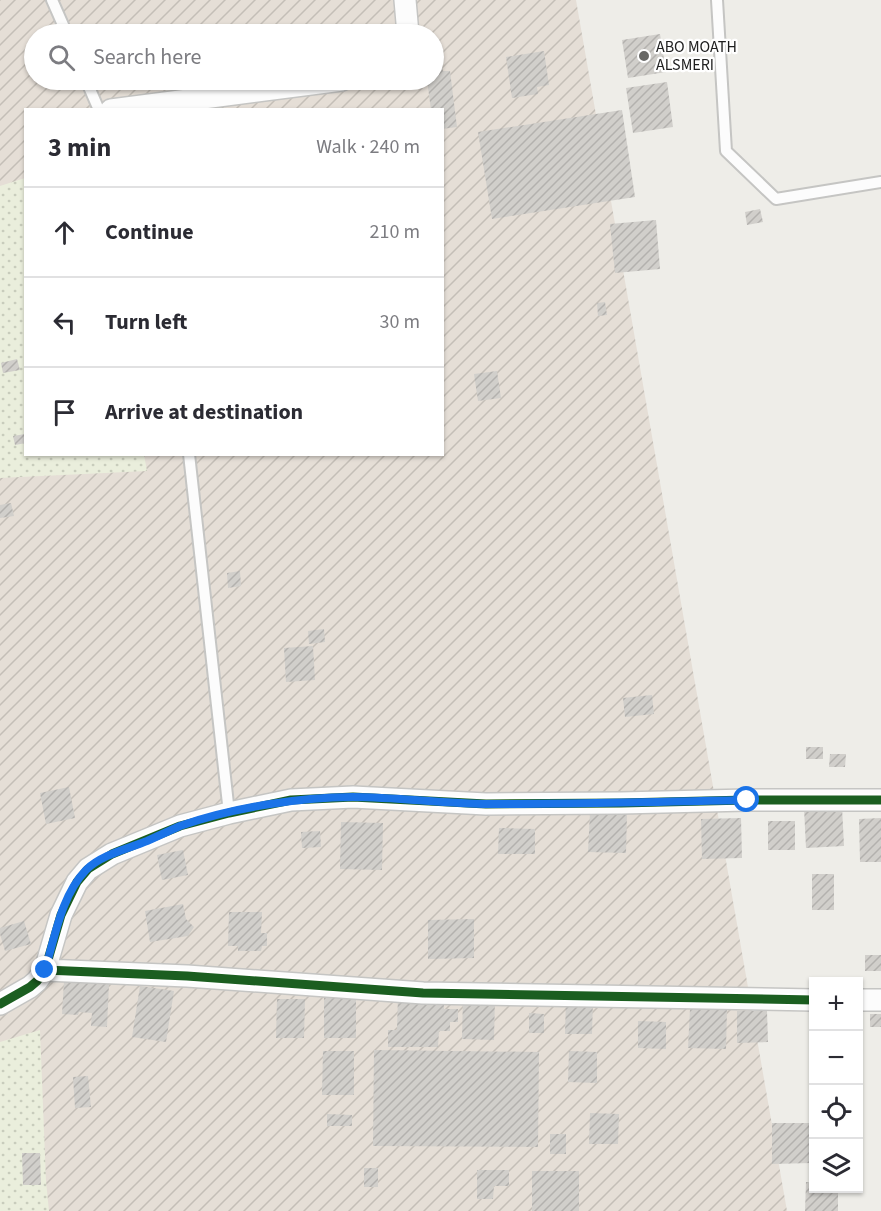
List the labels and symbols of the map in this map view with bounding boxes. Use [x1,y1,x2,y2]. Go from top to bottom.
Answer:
place label: ABO MOATH ALSMERI [656,36,737,76]
marker: ABO MOATH ALSMERI [637,49,651,63]
route start [733,786,759,812]
route end [31,956,57,982]

